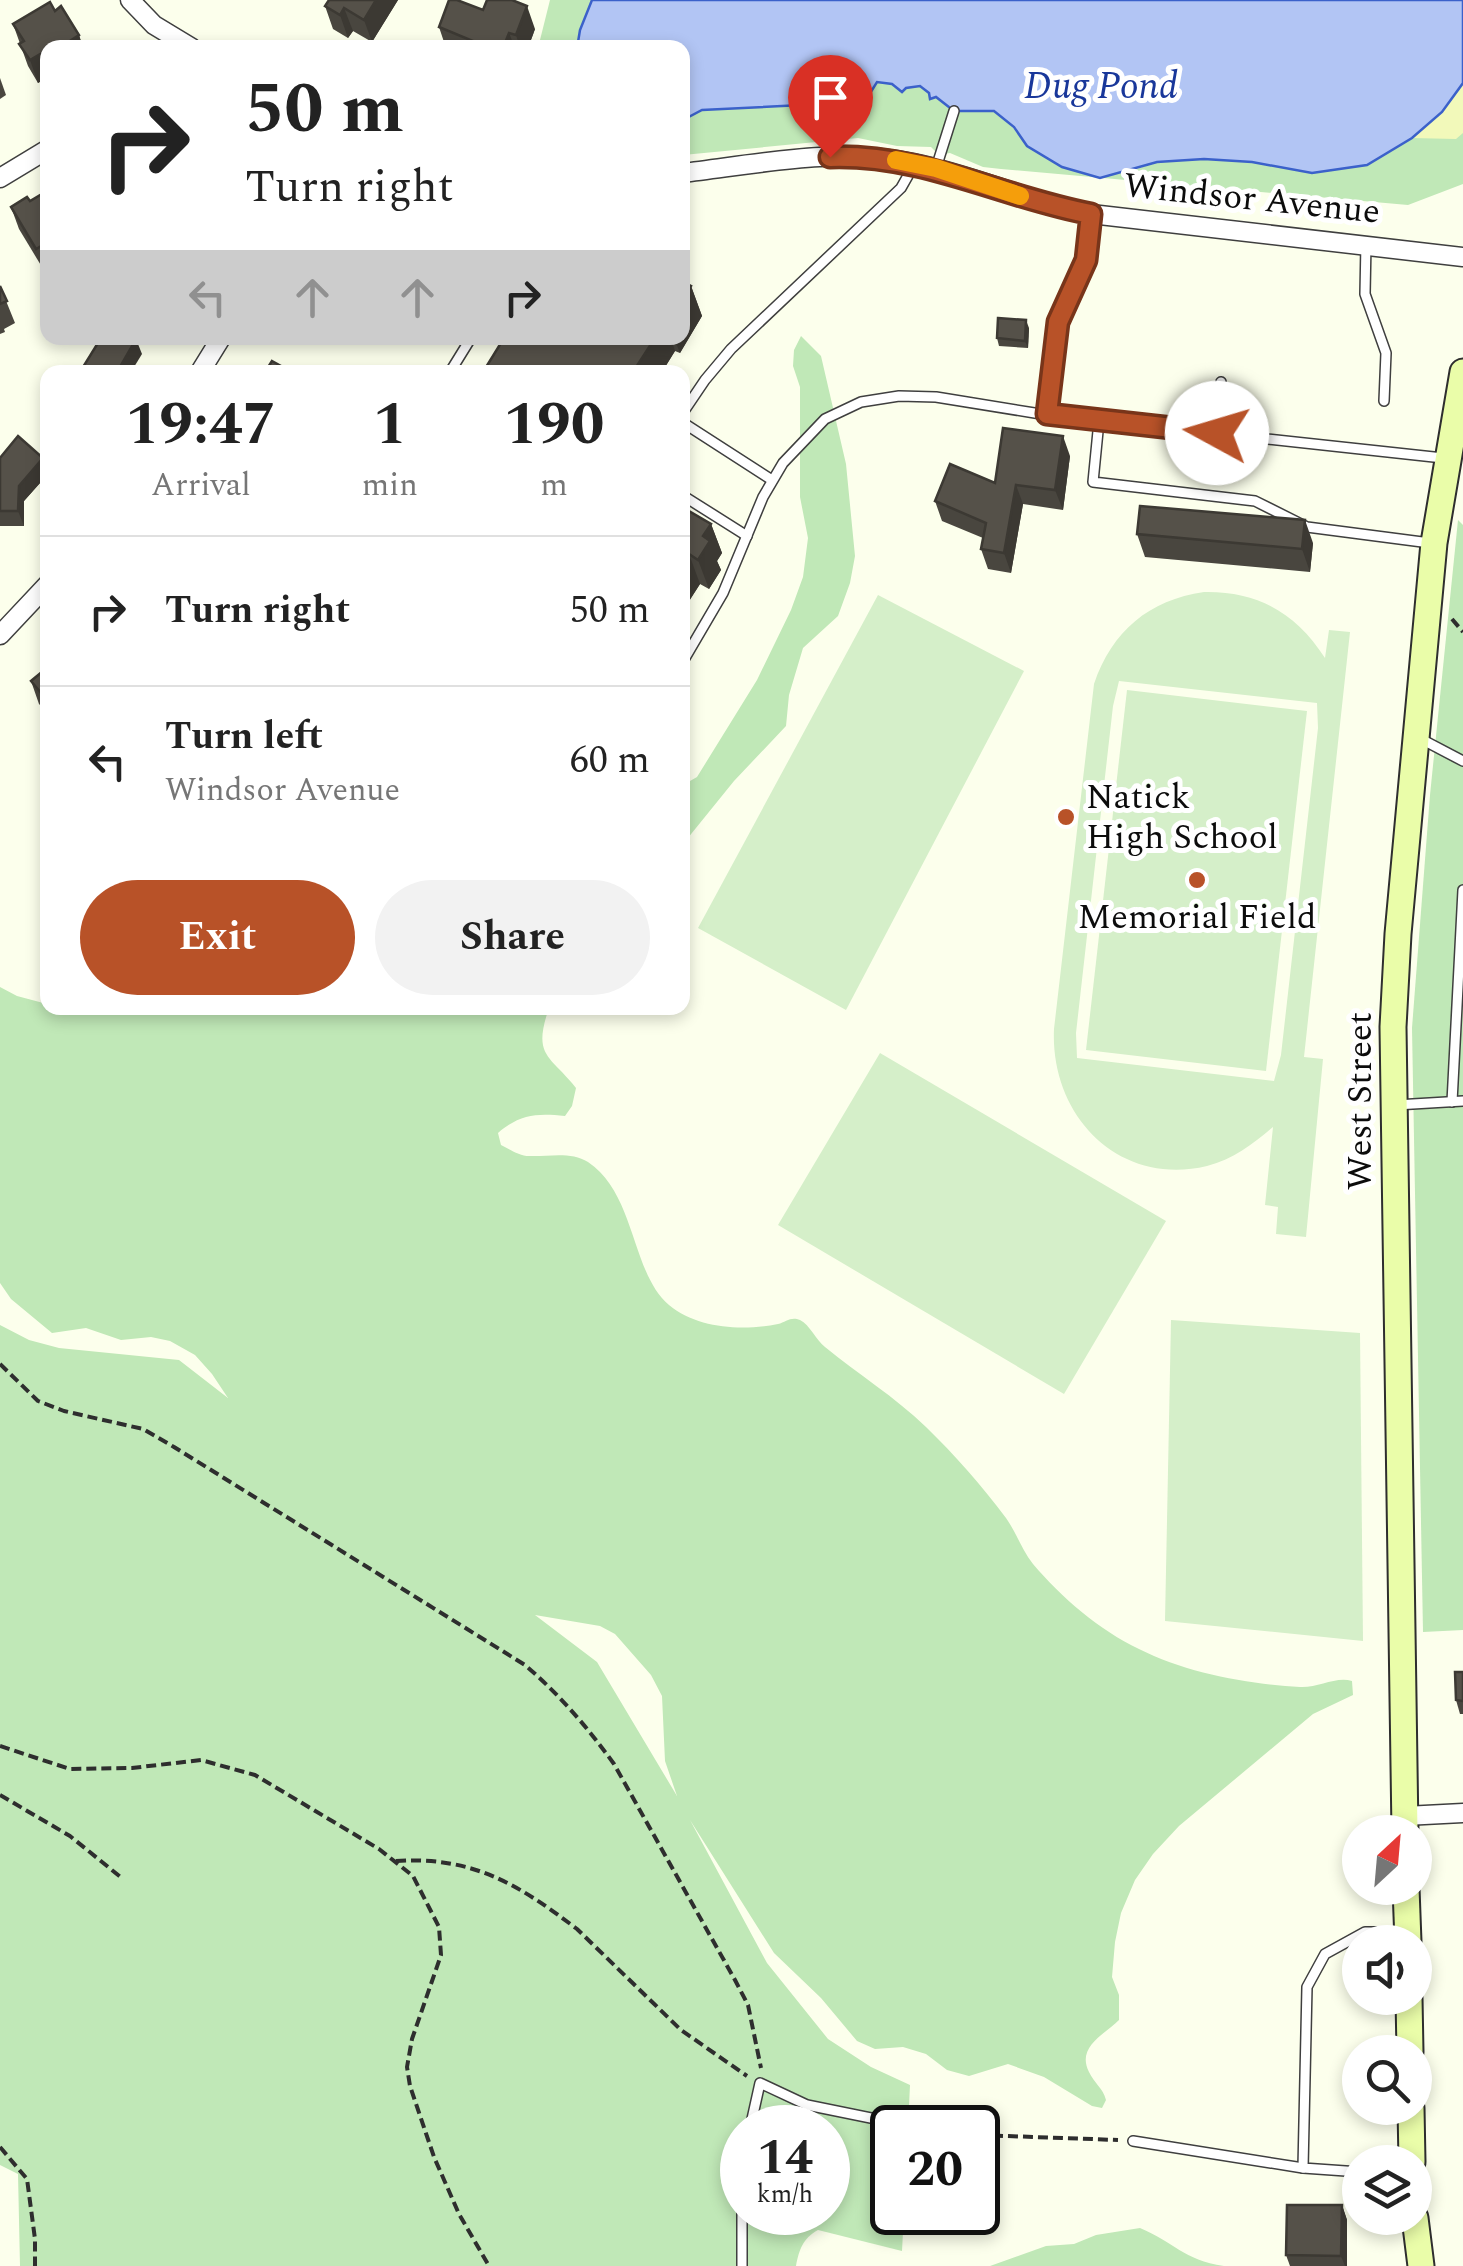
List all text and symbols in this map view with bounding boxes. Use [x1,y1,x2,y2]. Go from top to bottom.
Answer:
pin [788,55,873,158]
text: 50 m [245,57,404,163]
water label: Dug Pond [1024,58,1178,116]
icon: arrive [803,70,858,125]
icon: right [80,80,210,210]
text: Turn right [245,153,454,222]
street label: Windsor Avenue [1121,159,1383,239]
icon: left [180,270,235,325]
icon: ahead [285,270,340,325]
icon: ahead [390,270,445,325]
icon: right [495,270,550,325]
text: 19:47 [126,379,276,471]
text: 1 [373,379,407,471]
text: 190 [503,379,604,471]
position arrow [1165,381,1269,485]
text: Arrival [151,461,251,510]
text: min [362,461,418,510]
text: m [540,461,568,510]
text: Turn right [165,582,350,640]
text: 50 m [570,582,650,640]
icon: right [80,584,135,639]
text: Turn left [165,708,323,766]
text: 60 m [570,732,650,790]
icon: left [80,734,135,789]
text: Windsor Avenue [165,766,400,815]
place label: Natick High School [1086,771,1278,864]
marker: Natick High School [1055,806,1077,828]
marker: Memorial Field [1186,869,1208,891]
button: Exit [80,880,355,995]
button: Share [375,880,650,995]
place label: Memorial Field [1077,891,1317,944]
street label: West Street [1334,1012,1387,1190]
north arrow [1342,1815,1432,1905]
map controls [1342,1815,1432,2235]
button: sound [1342,1925,1432,2015]
button: search [1342,2035,1432,2125]
speed limit sign: 20 [870,2105,1000,2235]
text: 14 [757,2120,813,2196]
button: layers [1342,2145,1432,2235]
text: km/h [757,2176,813,2214]

